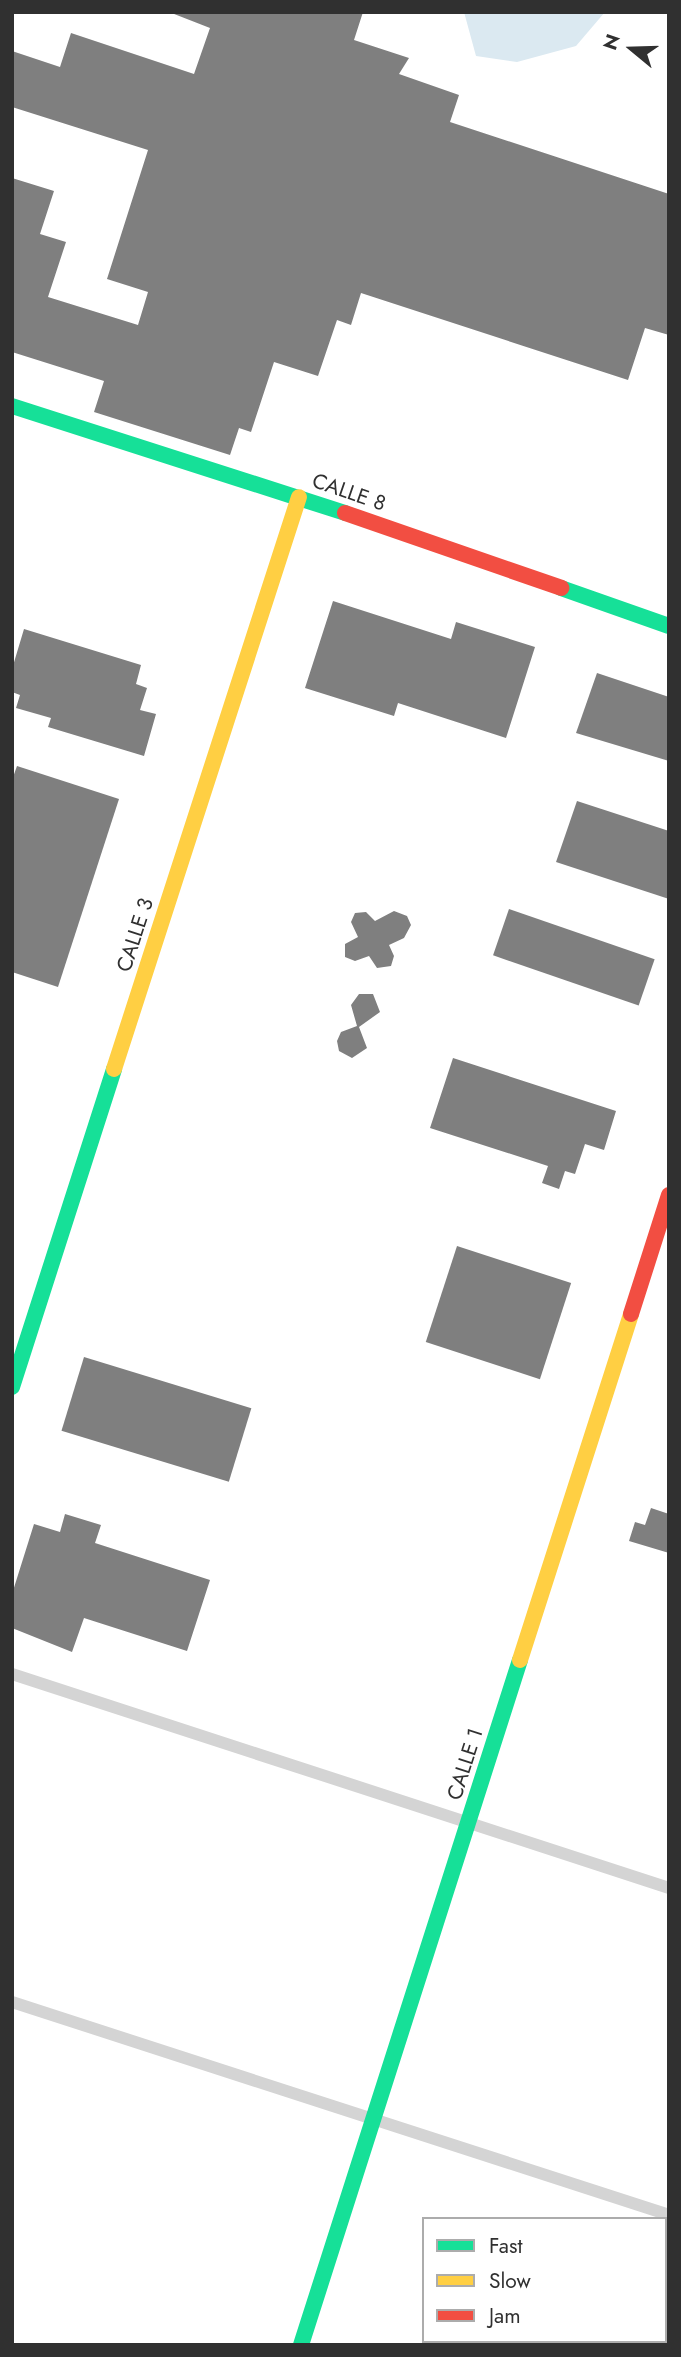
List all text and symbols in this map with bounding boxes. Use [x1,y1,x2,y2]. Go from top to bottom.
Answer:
north arrow [597,14,667,84]
text: N [596,30,627,54]
street label: CALLE 8 [309,468,389,516]
street label: CALLE 3 [111,895,159,975]
street label: CALLE 1 [442,1725,488,1803]
legend [422,2217,667,2343]
text: Fast [489,2231,522,2261]
text: Slow [489,2266,531,2296]
text: Jam [489,2301,521,2331]

